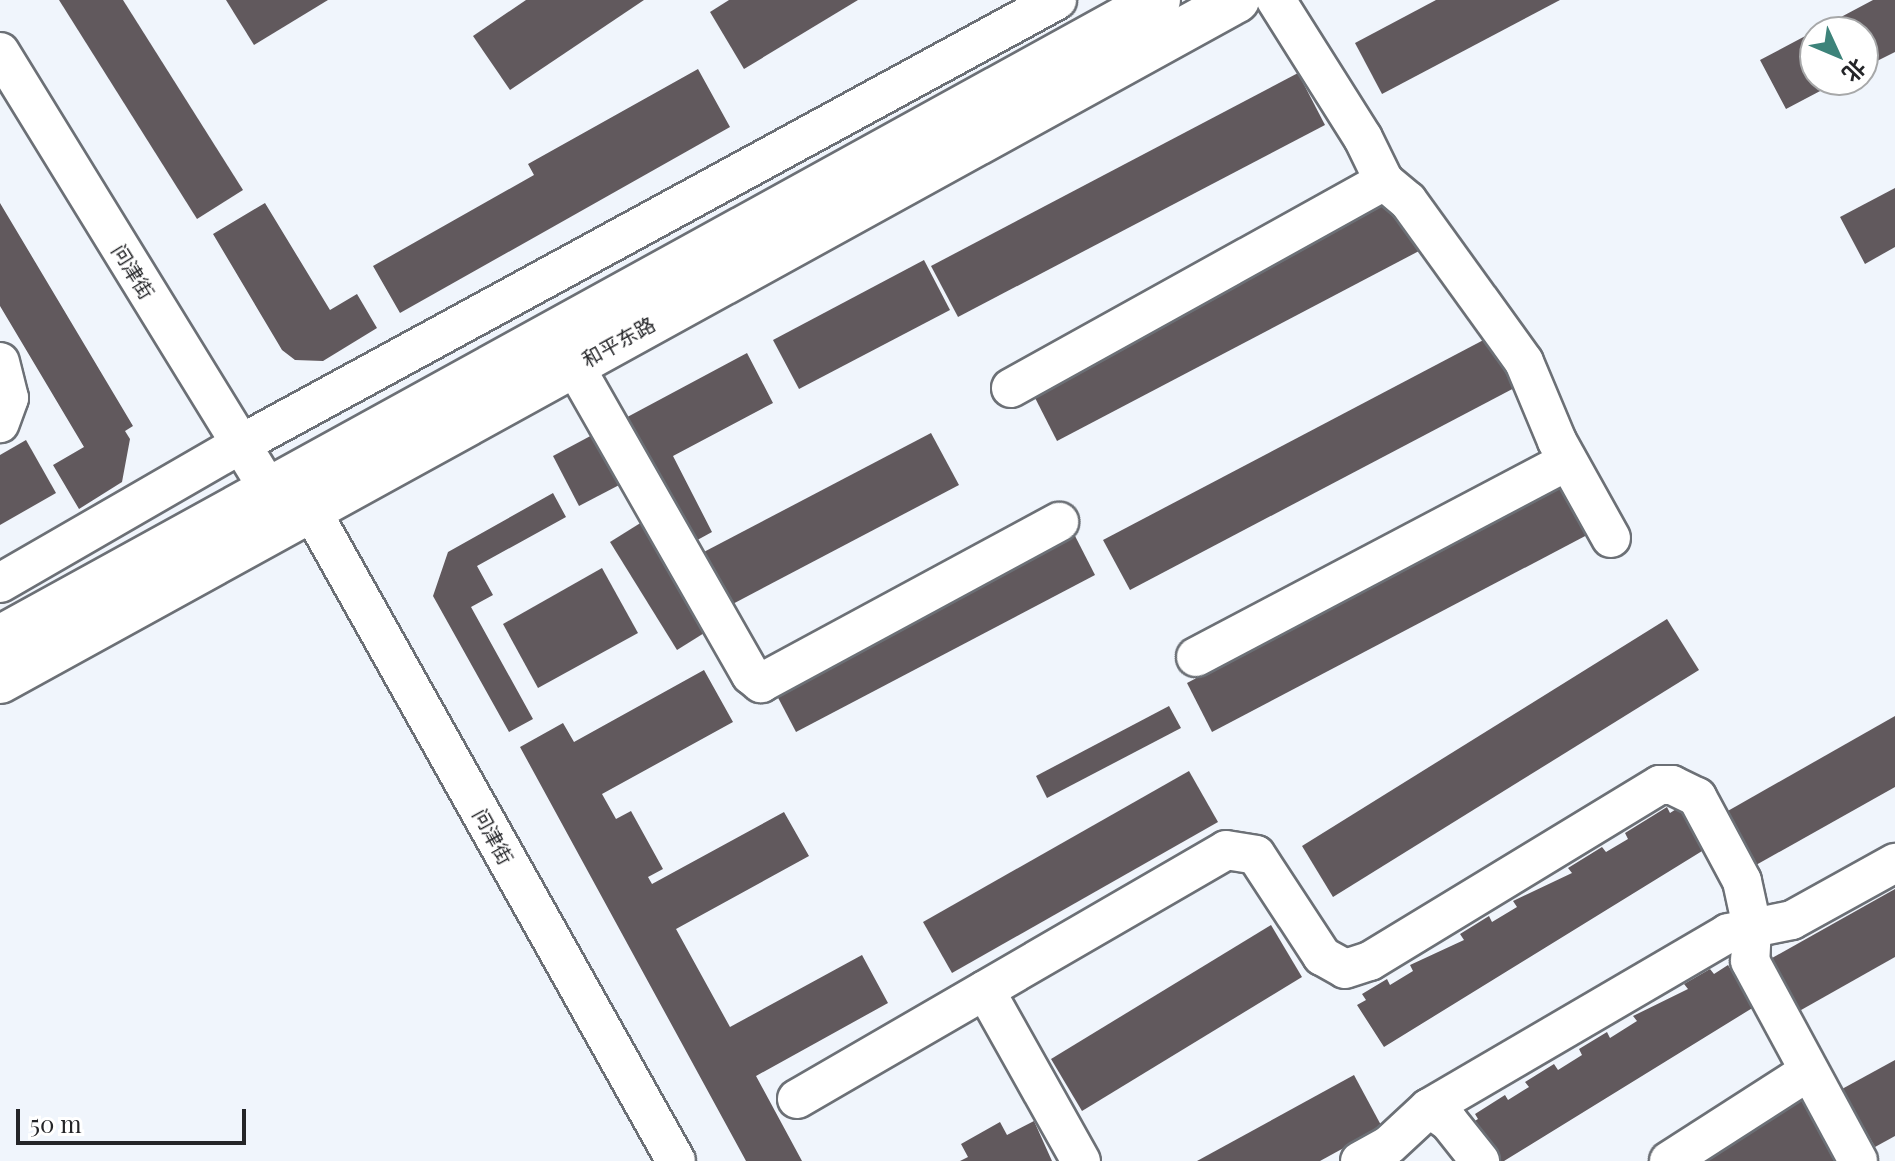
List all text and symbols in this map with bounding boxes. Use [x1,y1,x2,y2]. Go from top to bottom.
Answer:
north arrow [1799,16,1879,96]
text: 北 [1836,53,1873,90]
street label: 问津街 [108,239,160,303]
street label: 和平东路 [577,311,659,371]
street label: 问津街 [469,804,519,868]
scale bar [20,1093,250,1143]
text: 50 m [30,1107,82,1139]

